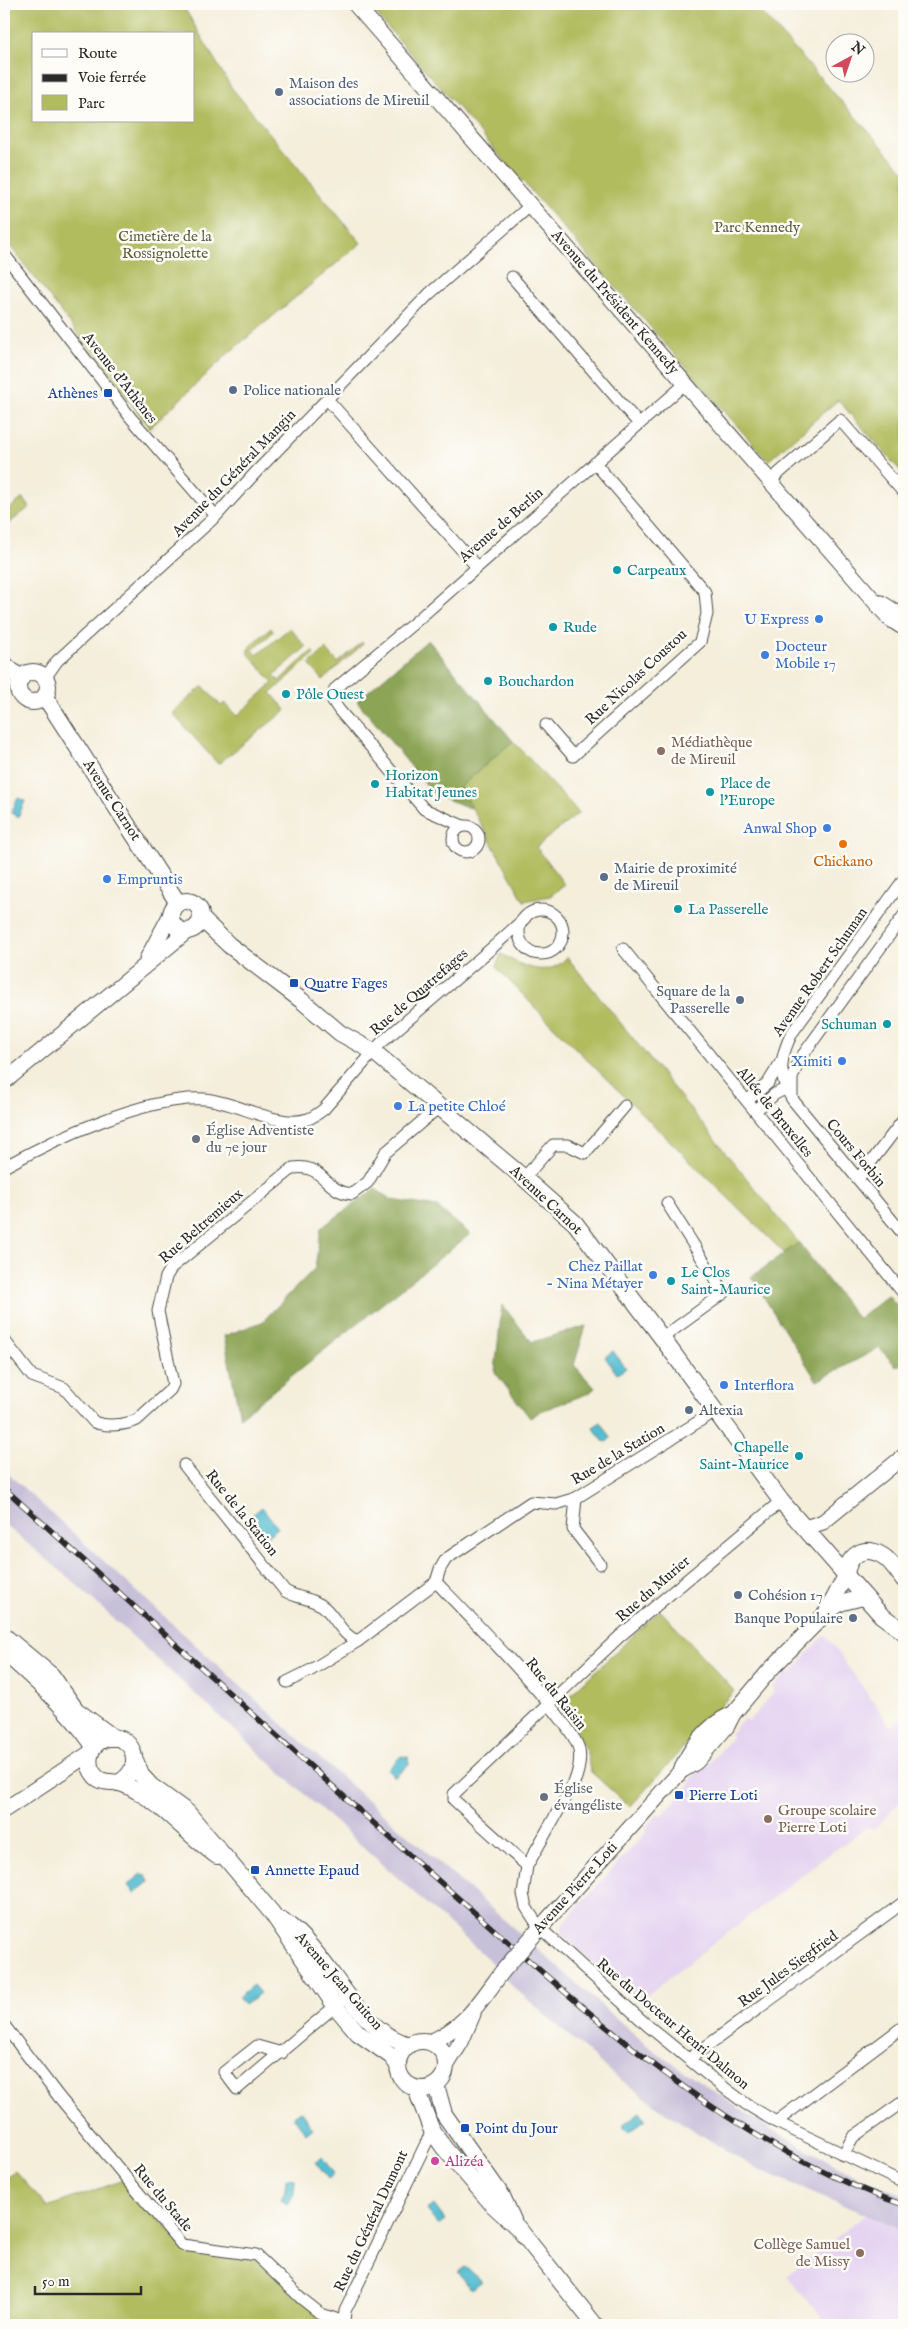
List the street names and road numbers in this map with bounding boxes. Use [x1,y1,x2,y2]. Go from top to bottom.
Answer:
street label: Avenue du Président Kennedy [546,225,683,379]
street label: Avenue d'Athènes [78,328,162,428]
street label: Avenue du Général Mangin [167,405,300,541]
street label: Avenue de Berlin [454,483,547,567]
street label: Rue Nicolas Coustou [581,625,691,729]
street label: Avenue Carnot [78,755,145,844]
street label: Avenue Robert Schuman [769,904,871,1040]
street label: Rue de Quatrefages [366,944,472,1040]
street label: Allée de Bruxelles [732,1062,817,1161]
street label: Cours Forbin [822,1115,890,1191]
street label: Avenue Carnot [505,1161,587,1239]
street label: Rue Beltremieux [155,1184,247,1268]
street label: Rue de la Station [568,1419,668,1489]
street label: Rue de la Station [201,1466,283,1560]
street label: Rue du Murier [612,1551,694,1626]
street label: Rue du Raisin [521,1654,591,1734]
street label: Avenue Pierre Loti [528,1838,621,1939]
street label: Rue Jules Siegfried [734,1926,842,2012]
street label: Avenue Jean Guiton [290,1927,387,2034]
street label: Rue du Docteur Henri Dalmon [593,1954,753,2094]
street label: Rue du Général Dumont [330,2147,412,2295]
street label: Rue du Stade [129,2160,197,2236]

